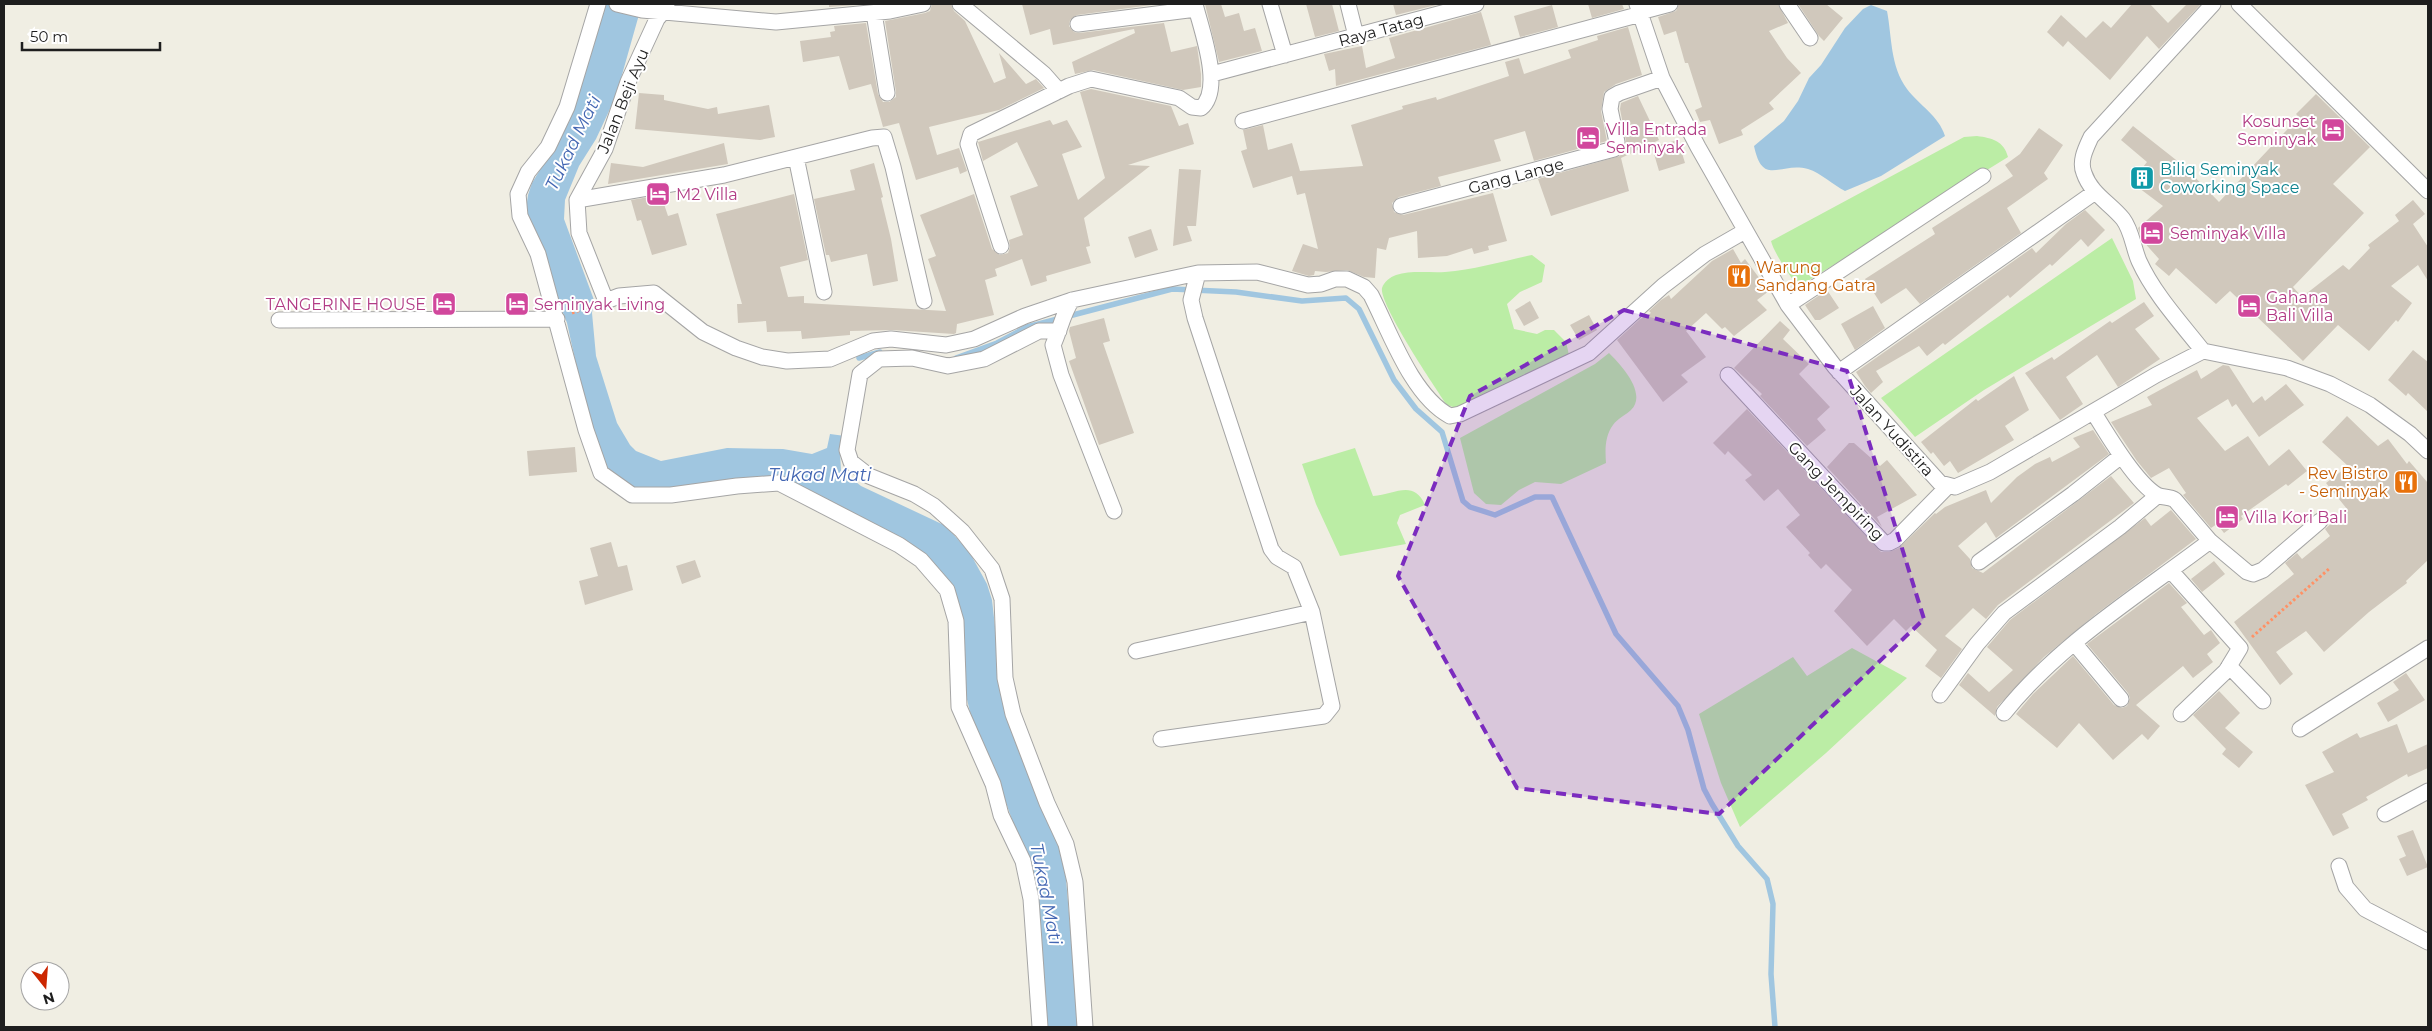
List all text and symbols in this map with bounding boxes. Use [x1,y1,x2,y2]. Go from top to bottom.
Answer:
street label: Raya Tatag [1336,10,1426,50]
scale bar [22,20,160,52]
text: 50 m [30,27,68,46]
street label: Jalan Beji Ayu [593,46,653,157]
water label: Tukad Mati [540,92,606,194]
place label: Kosunset Seminyak [2237,112,2316,149]
hotel icon: Kosunset Seminyak [2320,117,2346,143]
place label: Villa Entrada Seminyak [1606,120,1707,157]
hotel icon: Villa Entrada Seminyak [1575,125,1601,151]
street label: Gang Lange [1466,154,1566,198]
place label: Biliq Seminyak Coworking Space [2160,160,2299,197]
building icon: Biliq Seminyak Coworking Space [2129,165,2155,191]
hotel icon: M2 Villa [645,181,671,207]
place label: M2 Villa [676,185,738,204]
hotel icon: Seminyak Villa [2139,220,2165,246]
place label: Seminyak Villa [2170,224,2286,243]
place label: Warung Sandang Gatra [1756,258,1876,295]
restaurant icon: Warung Sandang Gatra [1726,263,1752,289]
place label: Gahana Bali Villa [2266,288,2334,325]
hotel icon: TANGERINE HOUSE [431,291,457,317]
hotel icon: Seminyak Living [504,291,530,317]
hotel icon: Gahana Bali Villa [2236,293,2262,319]
place label: TANGERINE HOUSE [266,295,426,314]
place label: Seminyak Living [534,295,665,314]
street label: Jalan Yudistira [1846,381,1938,480]
street label: Gang Jempiring [1784,438,1888,544]
water label: Tukad Mati [768,464,872,486]
place label: Rev Bistro - Seminyak [2299,464,2388,501]
restaurant icon: Rev Bistro - Seminyak [2393,469,2419,495]
hotel icon: Villa Kori Bali [2214,504,2240,530]
place label: Villa Kori Bali [2244,508,2347,527]
water label: Tukad Mati [1025,841,1067,947]
north arrow [20,961,70,1011]
text: N [41,988,57,1009]

